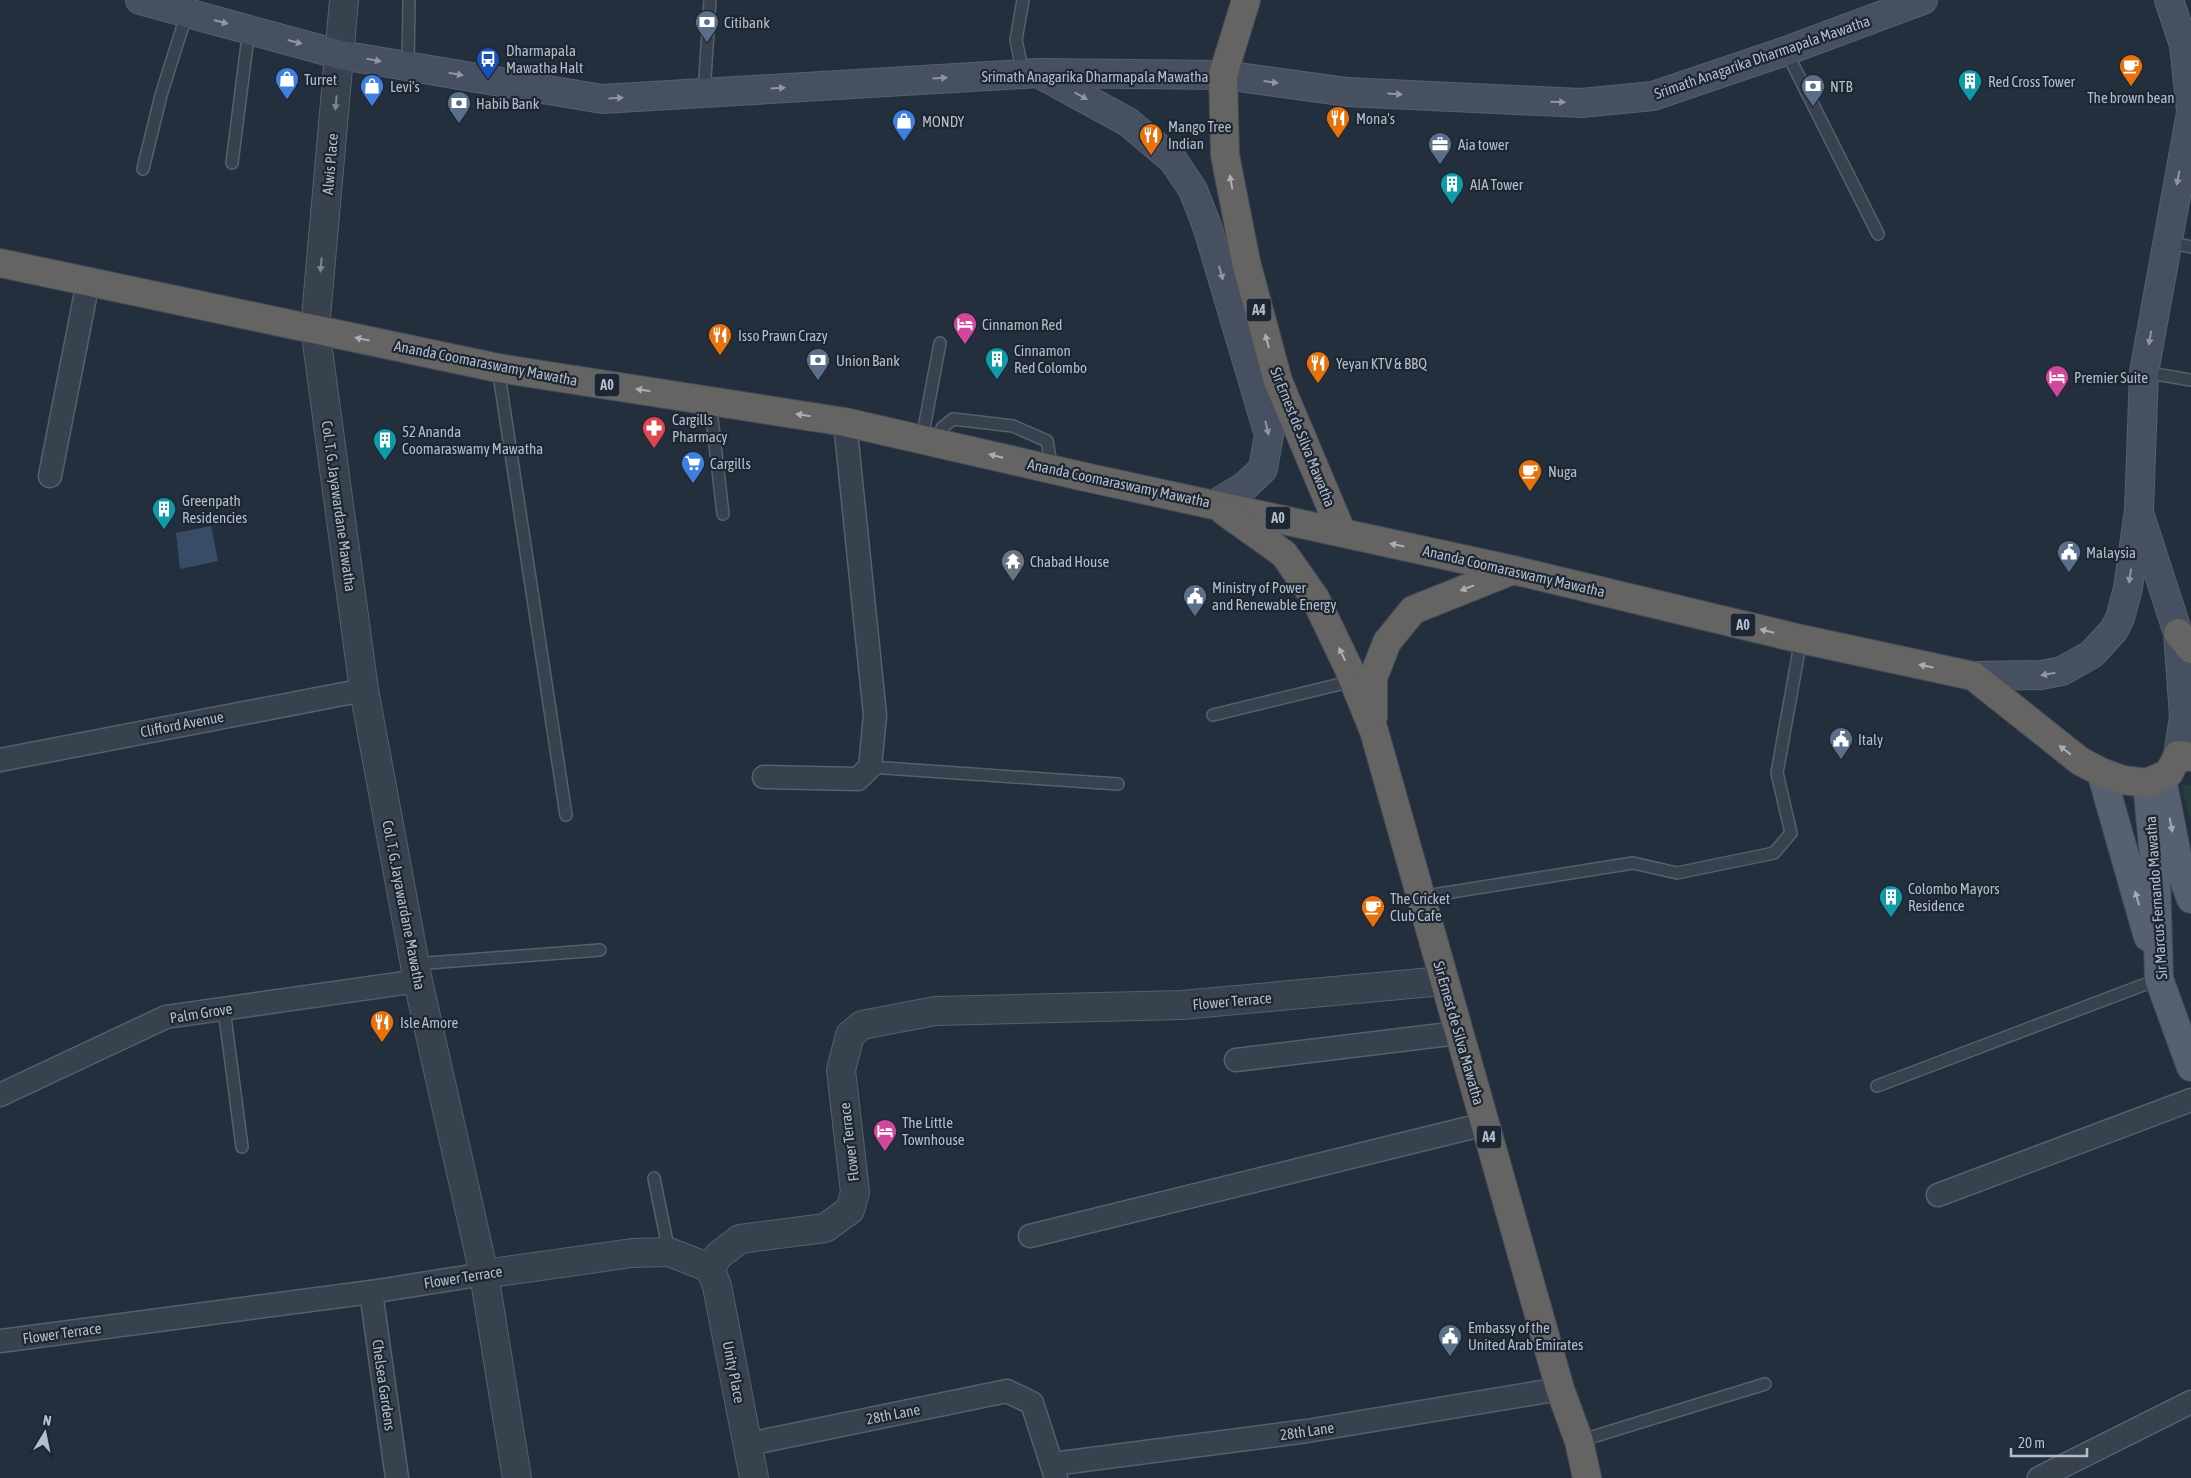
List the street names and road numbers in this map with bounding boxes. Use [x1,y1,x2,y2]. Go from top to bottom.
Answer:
street label: Srimath Anagarika Dharmapala Mawatha [1652,12,1872,102]
street label: Srimath Anagarika Dharmapala Mawatha [981,68,1209,85]
street label: Alwis Place [319,132,341,195]
road number: A4 [1246,298,1272,322]
street label: Ananda Coomaraswamy Mawatha [393,337,579,389]
street label: Sir Ernest de Silva Mawatha [1267,365,1339,509]
road number: A0 [594,374,620,396]
street label: Col. T. G. Jayawardane Mawatha [319,419,359,593]
street label: Ananda Coomaraswamy Mawatha [1026,455,1212,511]
road number: A0 [1266,506,1290,530]
street label: Ananda Coomaraswamy Mawatha [1421,542,1607,600]
road number: A0 [1730,614,1756,636]
street label: Clifford Avenue [139,708,225,740]
street label: Sir Marcus Fernando Mawatha [2142,816,2170,980]
street label: Col. T. G. Jayawardane Mawatha [379,819,429,991]
street label: Sir Ernest de Silva Mawatha [1430,959,1488,1107]
street label: Flower Terrace [1192,989,1272,1013]
street label: Palm Grove [169,1000,234,1026]
street label: Flower Terrace [836,1101,862,1182]
road number: A4 [1476,1126,1502,1148]
street label: Flower Terrace [423,1262,504,1292]
street label: Flower Terrace [22,1319,103,1347]
street label: Chelsea Gardens [369,1338,399,1432]
street label: Unity Place [720,1340,748,1405]
street label: 28th Lane [865,1400,922,1428]
street label: 28th Lane [1279,1419,1335,1443]

